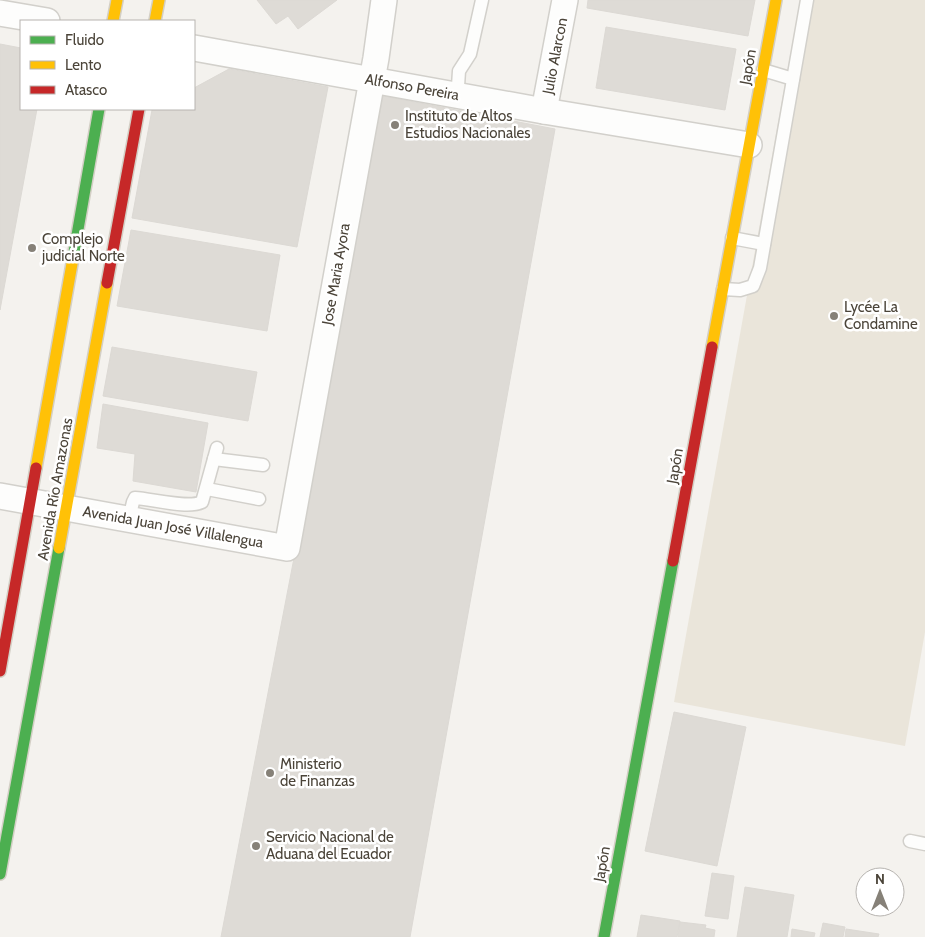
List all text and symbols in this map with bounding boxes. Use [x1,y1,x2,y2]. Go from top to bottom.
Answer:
street label: Julio Alarcon [539,16,571,97]
legend [20,20,195,110]
text: Fluido [65,31,104,49]
street label: Japón [736,48,760,87]
text: Lento [65,56,102,74]
street label: Alfonso Pereira [364,70,461,104]
text: Atasco [65,81,107,99]
place label: Instituto de Altos Estudios Nacionales [405,107,531,142]
marker: Instituto de Altos Estudios Nacionales [389,119,401,131]
street label: Jose Maria Ayora [318,221,354,327]
place label: Complejo judicial Norte [41,230,125,265]
marker: Complejo judicial Norte [26,242,38,254]
place label: Lycée La Condamine [844,298,918,333]
marker: Lycée La Condamine [828,310,840,322]
street label: Avenida Río Amazonas [34,416,76,562]
street label: Japón [663,447,687,486]
street label: Avenida Juan José Villalengua [81,502,265,552]
place label: Ministerio de Finanzas [280,755,355,790]
marker: Ministerio de Finanzas [264,767,276,779]
place label: Servicio Nacional de Aduana del Ecuador [266,828,394,863]
marker: Servicio Nacional de Aduana del Ecuador [250,840,262,852]
street label: Japón [590,845,614,884]
north arrow [855,867,905,917]
text: N [875,870,885,888]

